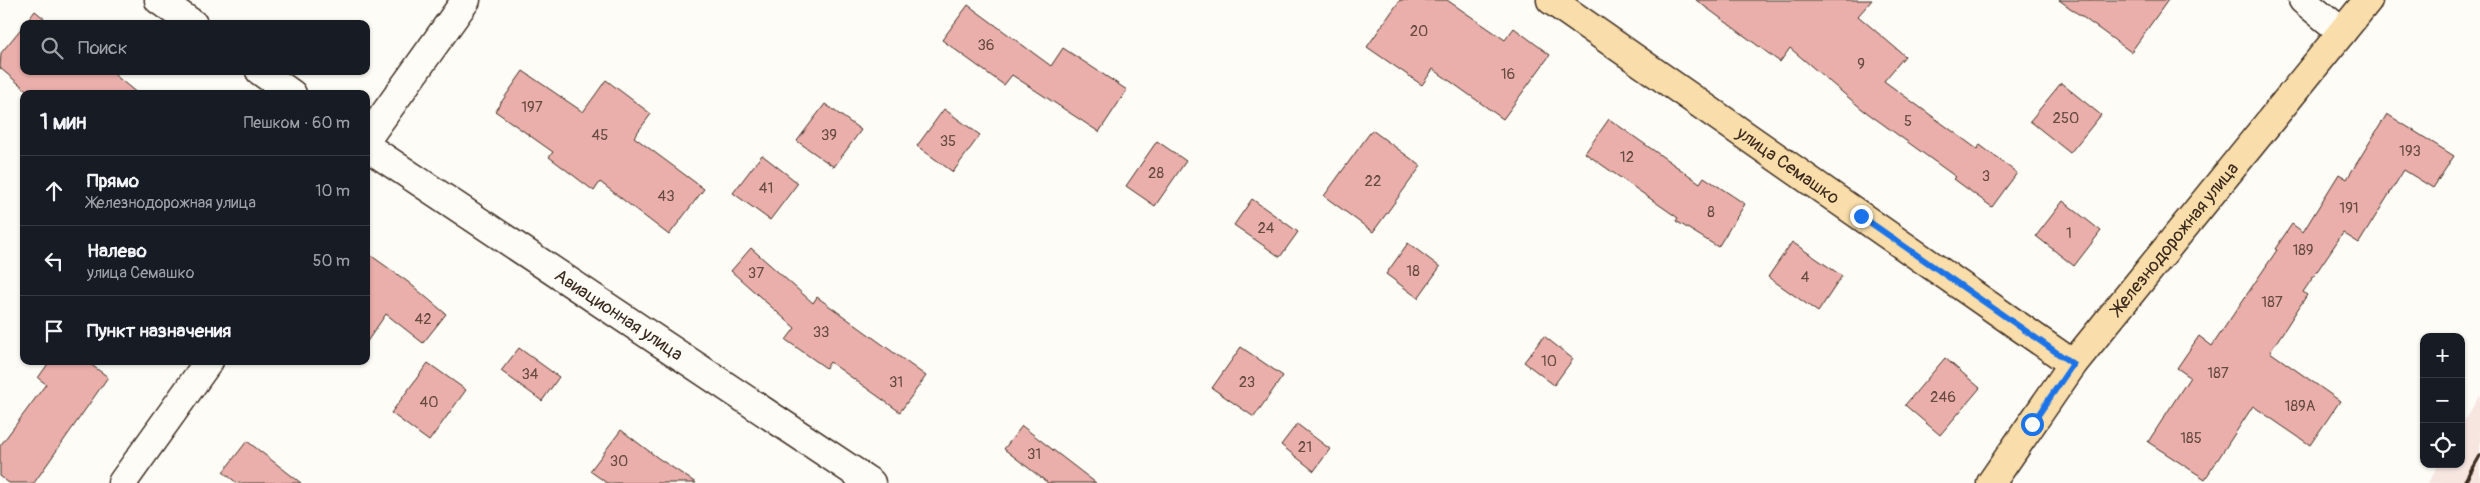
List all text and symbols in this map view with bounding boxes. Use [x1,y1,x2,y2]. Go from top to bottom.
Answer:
search box [20,20,370,75]
house number: 20 [1410,22,1428,41]
icon: search [38,34,66,62]
text: Поиск [78,36,128,60]
house number: 36 [977,36,995,55]
house number: 9 [1857,55,1865,74]
house number: 16 [1501,65,1515,84]
house number: 197 [521,98,543,117]
text: 1 мин [40,109,86,136]
house number: 250 [2053,109,2079,128]
house number: 5 [1904,112,1912,131]
text: Пешком · 60 m [244,113,350,133]
street label: улица Семашко [1731,121,1844,209]
house number: 45 [592,126,608,145]
house number: 39 [821,126,837,145]
house number: 35 [940,132,956,151]
house number: 193 [2399,142,2421,161]
house number: 12 [1620,148,1634,167]
street label: Железнодорожная улица [2104,157,2243,322]
house number: 28 [1148,164,1164,183]
house number: 3 [1982,167,1990,186]
text: Прямо [87,169,139,193]
house number: 22 [1365,172,1381,191]
icon: ahead [40,177,68,205]
house number: 41 [759,179,773,198]
text: 10 m [315,181,350,201]
house number: 43 [657,187,675,206]
text: Железнодорожная улица [87,193,256,213]
house number: 191 [2339,199,2359,218]
house number: 8 [1707,203,1715,222]
route end [1850,205,1873,228]
house number: 24 [1257,219,1275,238]
house number: 1 [2066,224,2072,243]
text: Налево [87,239,147,263]
house number: 189 [2292,241,2314,260]
icon: left [40,247,68,275]
text: 50 m [313,251,350,271]
house number: 18 [1406,262,1420,281]
text: улица Семашко [87,263,194,283]
street label: Авиационная улица [550,264,687,366]
house number: 37 [748,264,764,283]
house number: 4 [1801,268,1810,287]
house number: 187 [2261,293,2283,312]
house number: 42 [414,310,432,329]
icon: arrive [40,317,68,345]
text: Пункт назначения [87,319,231,343]
house number: 33 [813,323,829,342]
map controls [2420,333,2465,468]
button: + [2420,333,2465,378]
house number: 10 [1541,352,1557,371]
house number: 187 [2207,364,2229,383]
house number: 34 [521,365,539,384]
house number: 31 [889,373,903,392]
house number: 23 [1239,373,1255,392]
button: − [2420,378,2465,423]
house number: 246 [1930,388,1956,407]
house number: 40 [420,393,438,412]
house number: 189А [2285,397,2316,416]
route start [2021,413,2044,436]
button: locate [2420,423,2465,468]
house number: 185 [2180,429,2202,448]
house number: 21 [1298,438,1312,457]
house number: 31 [1027,445,1041,464]
house number: 30 [610,452,628,471]

